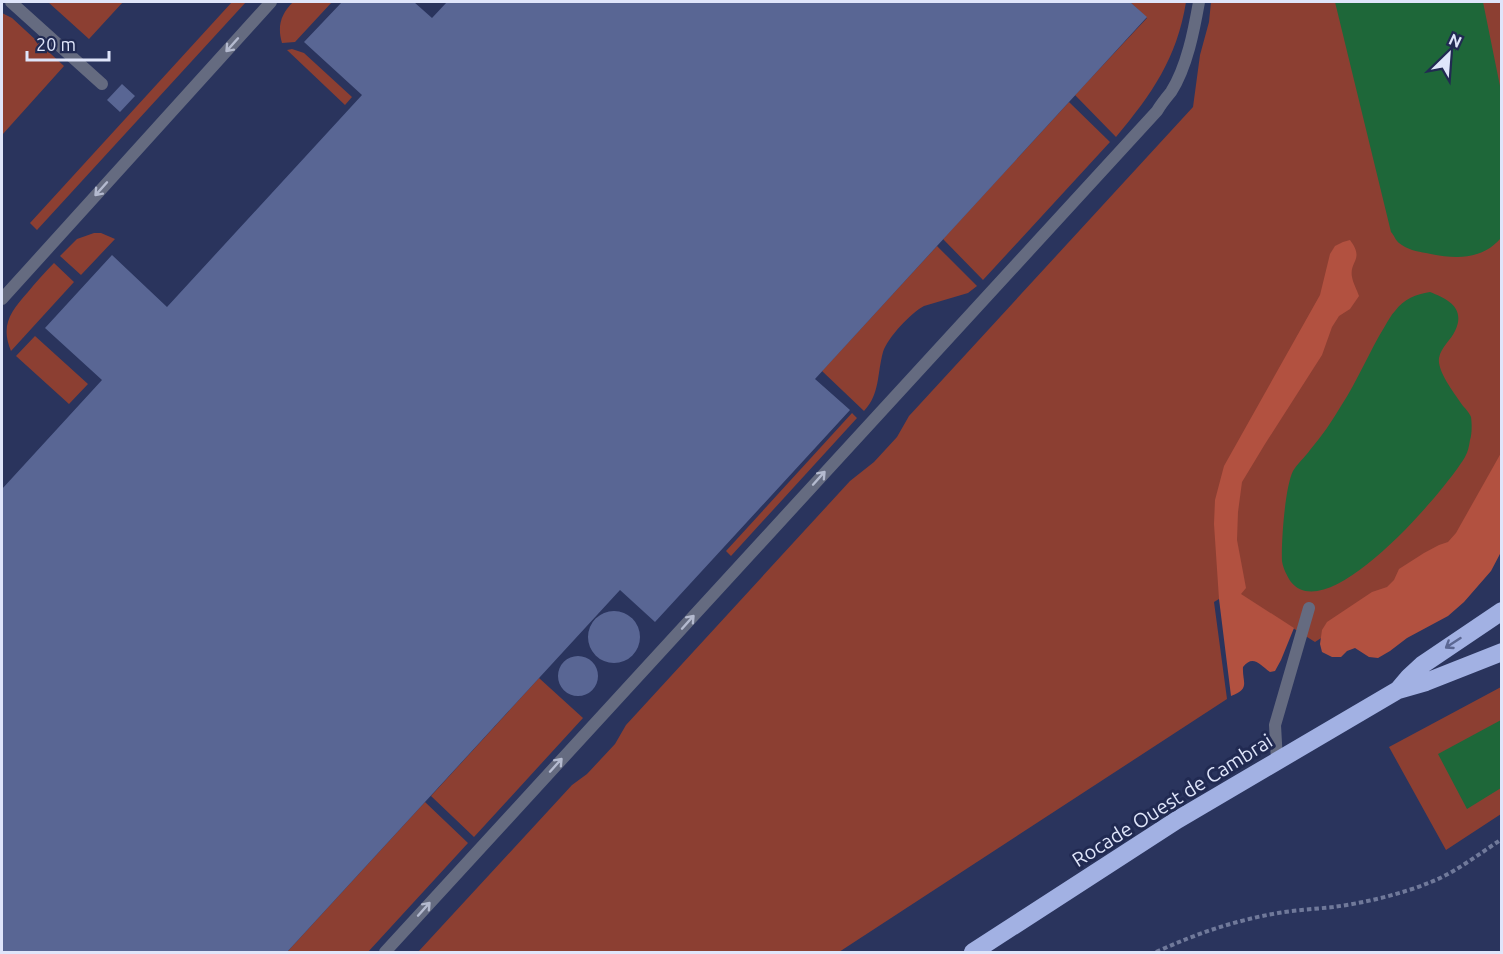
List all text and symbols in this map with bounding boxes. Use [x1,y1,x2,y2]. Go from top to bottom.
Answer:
scale bar [27,24,110,62]
north arrow [1419,24,1479,84]
text: N [1446,30,1465,51]
text: 20 m [36,34,76,54]
one-way arrow [225,37,239,52]
one-way arrow [94,181,108,196]
one-way arrow [812,471,826,486]
one-way arrow [681,614,695,629]
one-way arrow [1445,638,1462,650]
street label: Rocade Ouest de Cambrai [1068,729,1276,871]
one-way arrow [549,758,563,773]
one-way arrow [417,902,432,917]

